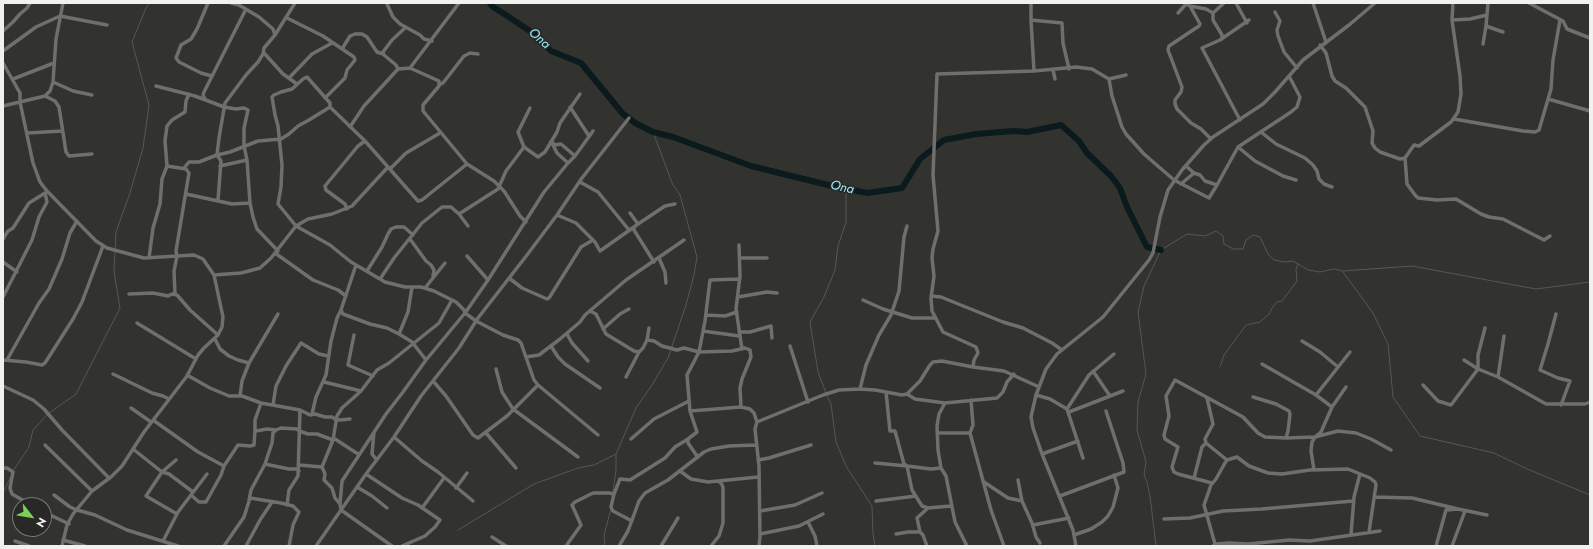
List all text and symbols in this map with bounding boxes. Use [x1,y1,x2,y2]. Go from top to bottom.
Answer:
water label: Ona [525,25,553,53]
water label: Ona [829,178,855,198]
north arrow [12,497,52,537]
text: N [32,515,51,531]

